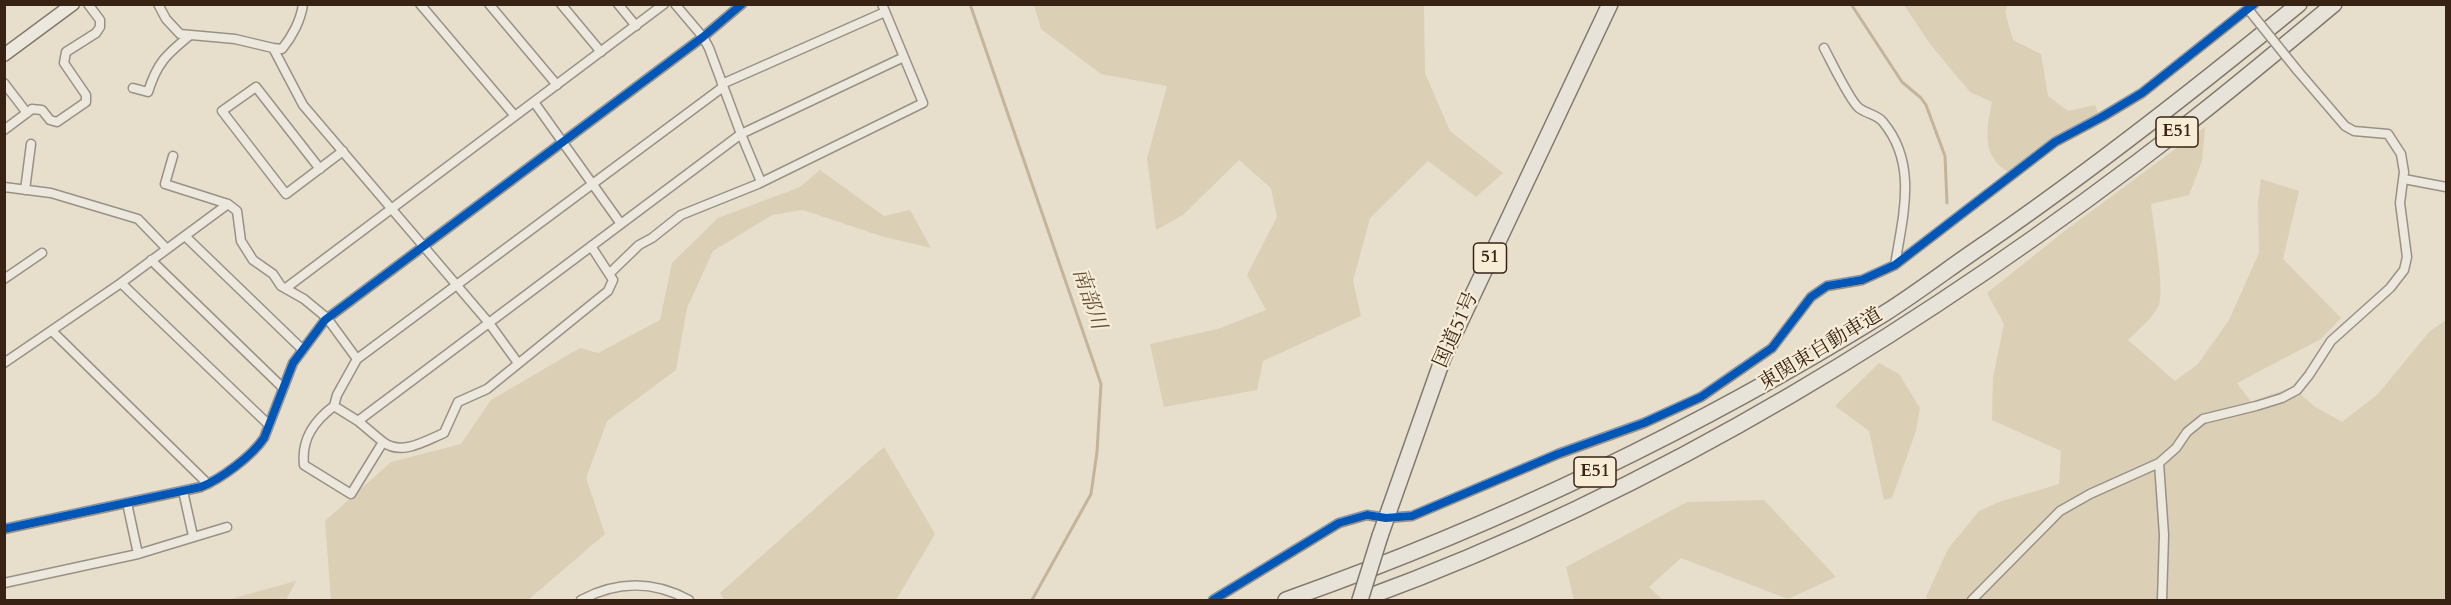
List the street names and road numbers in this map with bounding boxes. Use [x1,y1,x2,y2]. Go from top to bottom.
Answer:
road number: E51 [2156,117,2198,147]
road number: 51 [1474,243,1506,273]
street label: 国道51号 [1430,288,1484,372]
street label: 東関東自動車道 [1755,304,1887,396]
road number: E51 [1574,457,1616,487]

